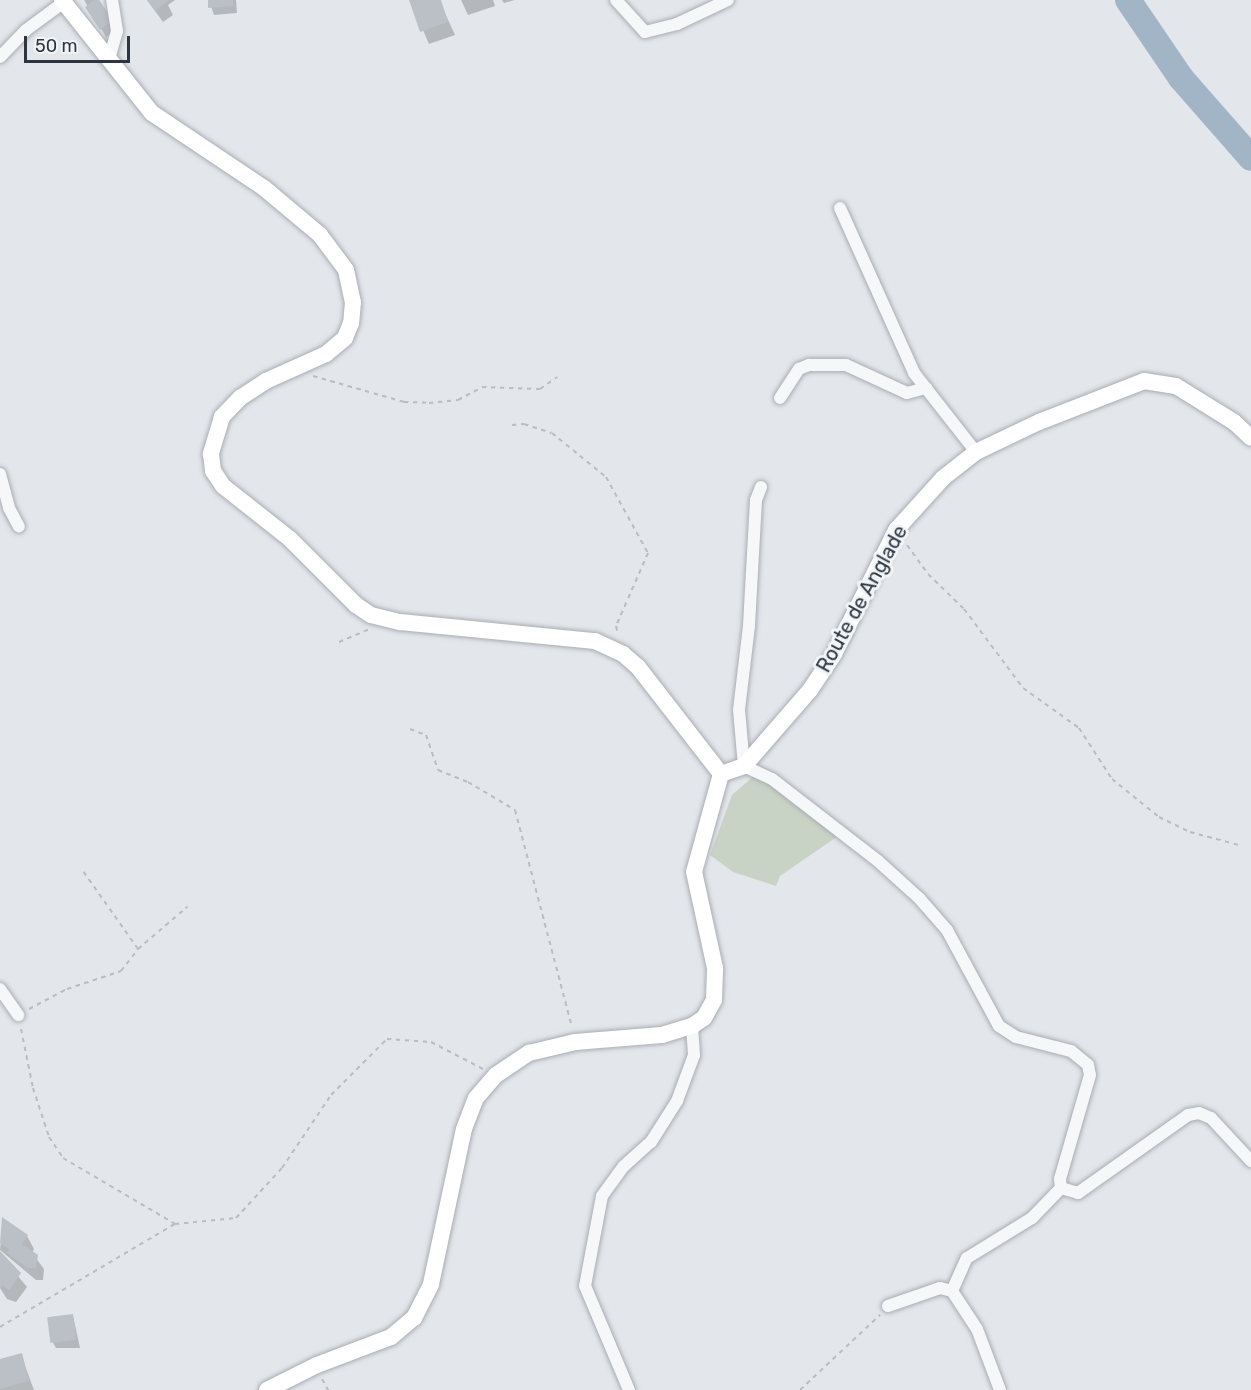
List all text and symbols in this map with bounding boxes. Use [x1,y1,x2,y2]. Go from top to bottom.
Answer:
scale bar [27,24,134,62]
text: 50 m [35,35,78,57]
street label: Route de Anglade [812,521,912,677]

